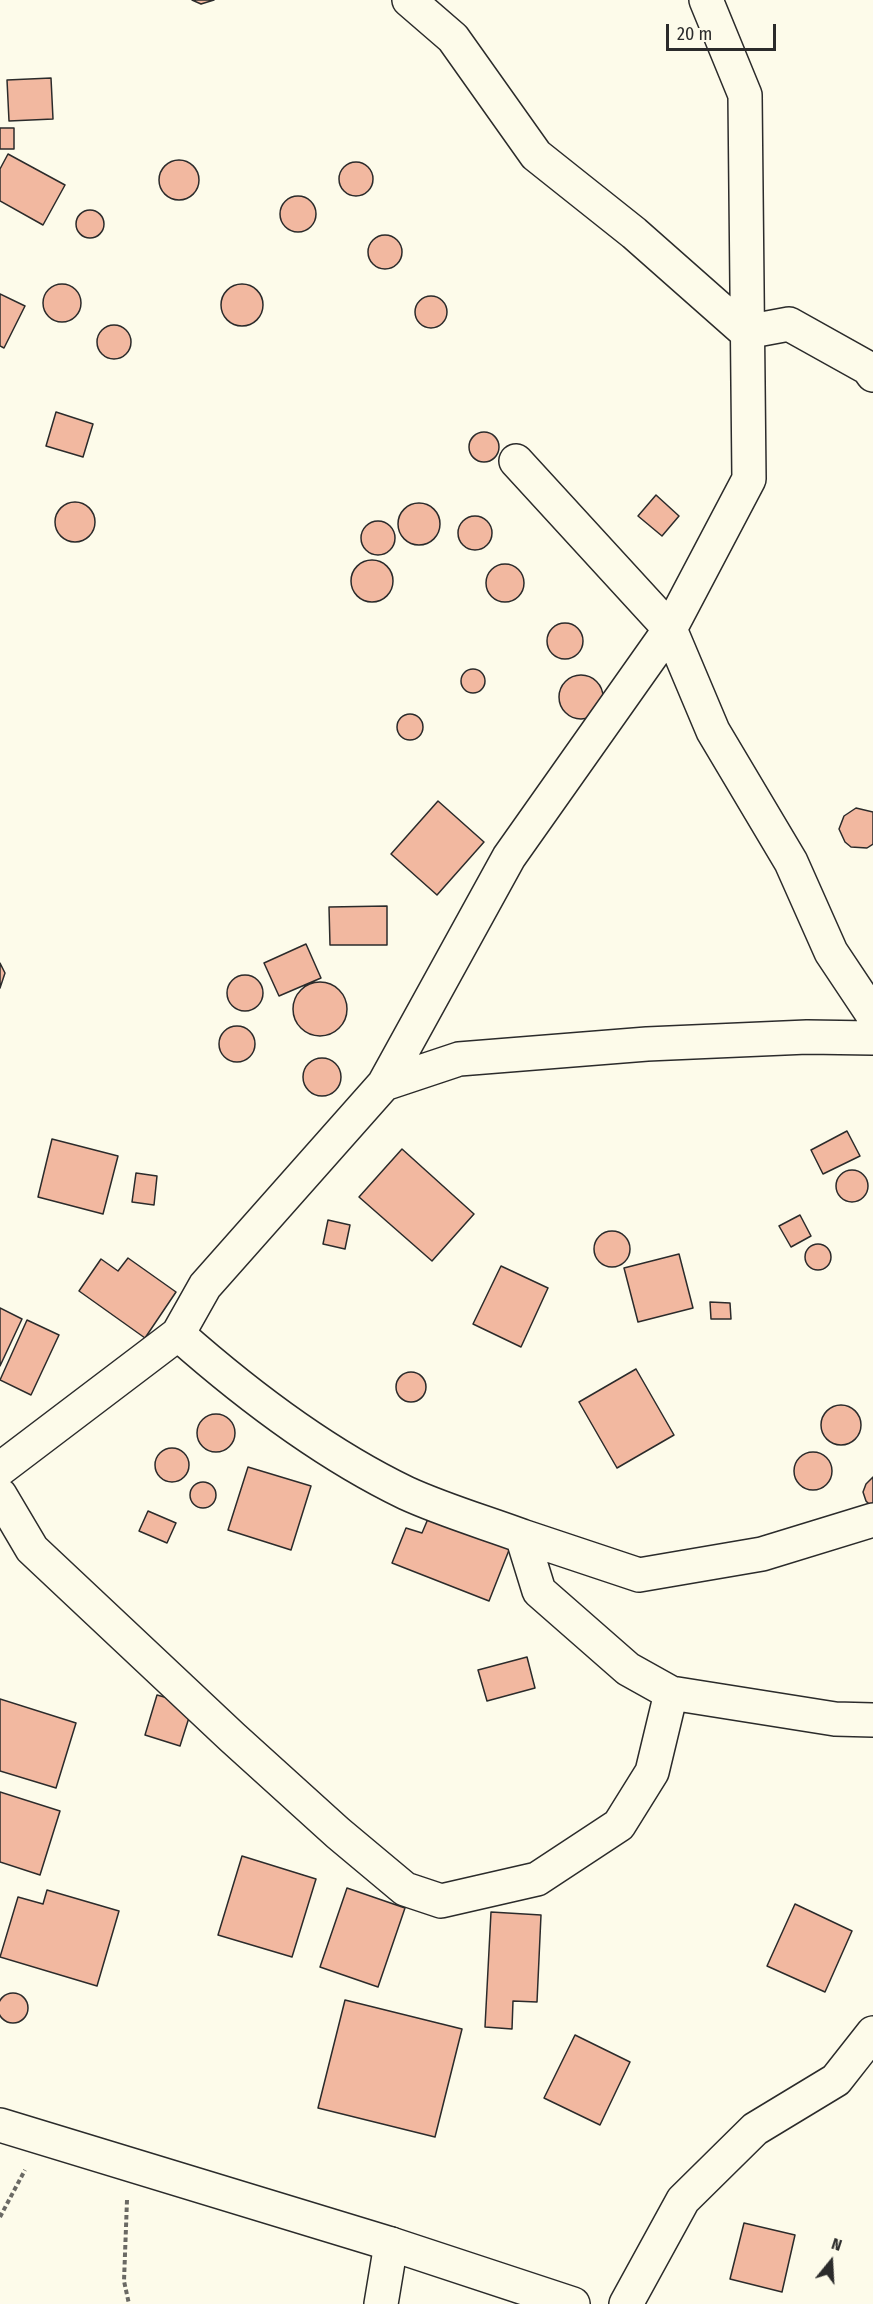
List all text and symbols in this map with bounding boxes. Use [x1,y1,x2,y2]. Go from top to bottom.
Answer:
scale bar [669,12,778,50]
text: 20 m [677,23,712,45]
north arrow [801,2232,861,2292]
text: N [829,2234,844,2255]

